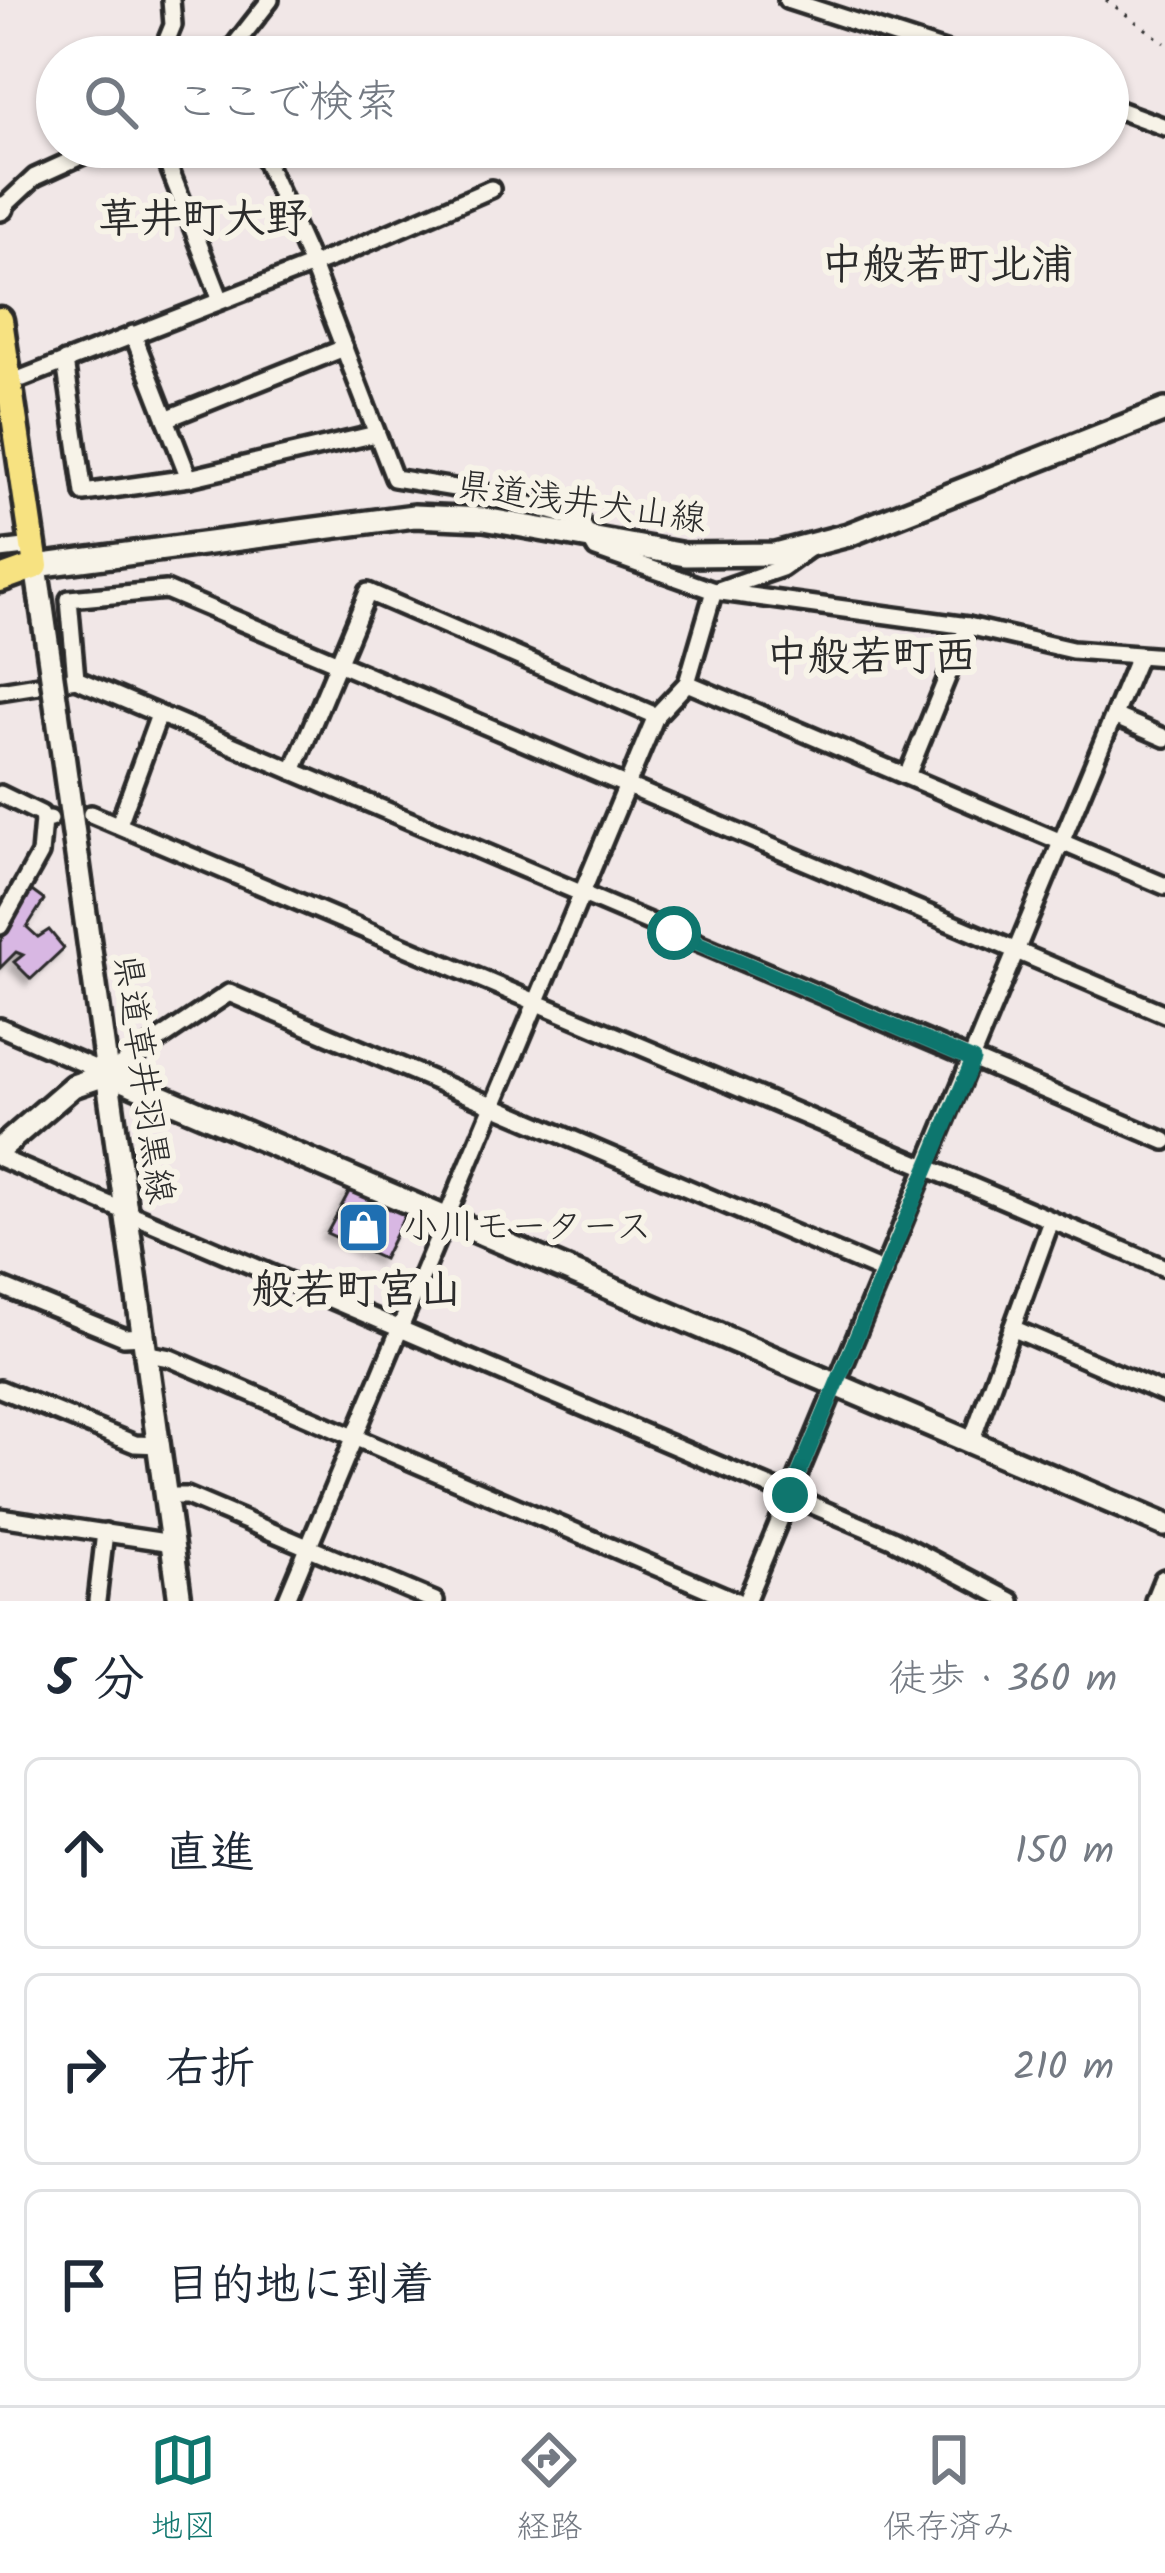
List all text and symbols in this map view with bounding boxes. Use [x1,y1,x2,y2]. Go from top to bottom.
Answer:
search box [36,36,1129,168]
text: ここで検索 [174,68,399,140]
icon: search [78,69,144,135]
district label: 草井町大野 [98,187,308,254]
district label: 中般若町北浦 [821,233,1073,300]
street label: 県道浅井犬山線 [452,458,710,550]
district label: 中般若町西 [766,625,976,692]
route start [647,906,701,960]
street label: 県道草井羽黒線 [96,950,188,1208]
shop icon: 小川モータース [336,1200,392,1256]
place label: 小川モータース [403,1200,652,1257]
district label: 般若町宮山 [252,1258,462,1325]
route end [763,1468,817,1522]
text: 5 分 [48,1641,144,1722]
text: 徒歩 · 360 m [888,1650,1117,1712]
text: 直進 [165,1819,255,1891]
icon: ahead [51,1820,117,1886]
text: 150 m [1015,1822,1114,1884]
text: 右折 [165,2035,255,2107]
icon: right [51,2036,117,2102]
text: 210 m [1013,2038,1114,2100]
text: 目的地に到着 [165,2251,435,2323]
icon: arrive [51,2252,117,2318]
tab: 地図 [150,2427,216,2555]
tab: 経路 [516,2427,582,2555]
tab: 保存済み [883,2427,1015,2555]

